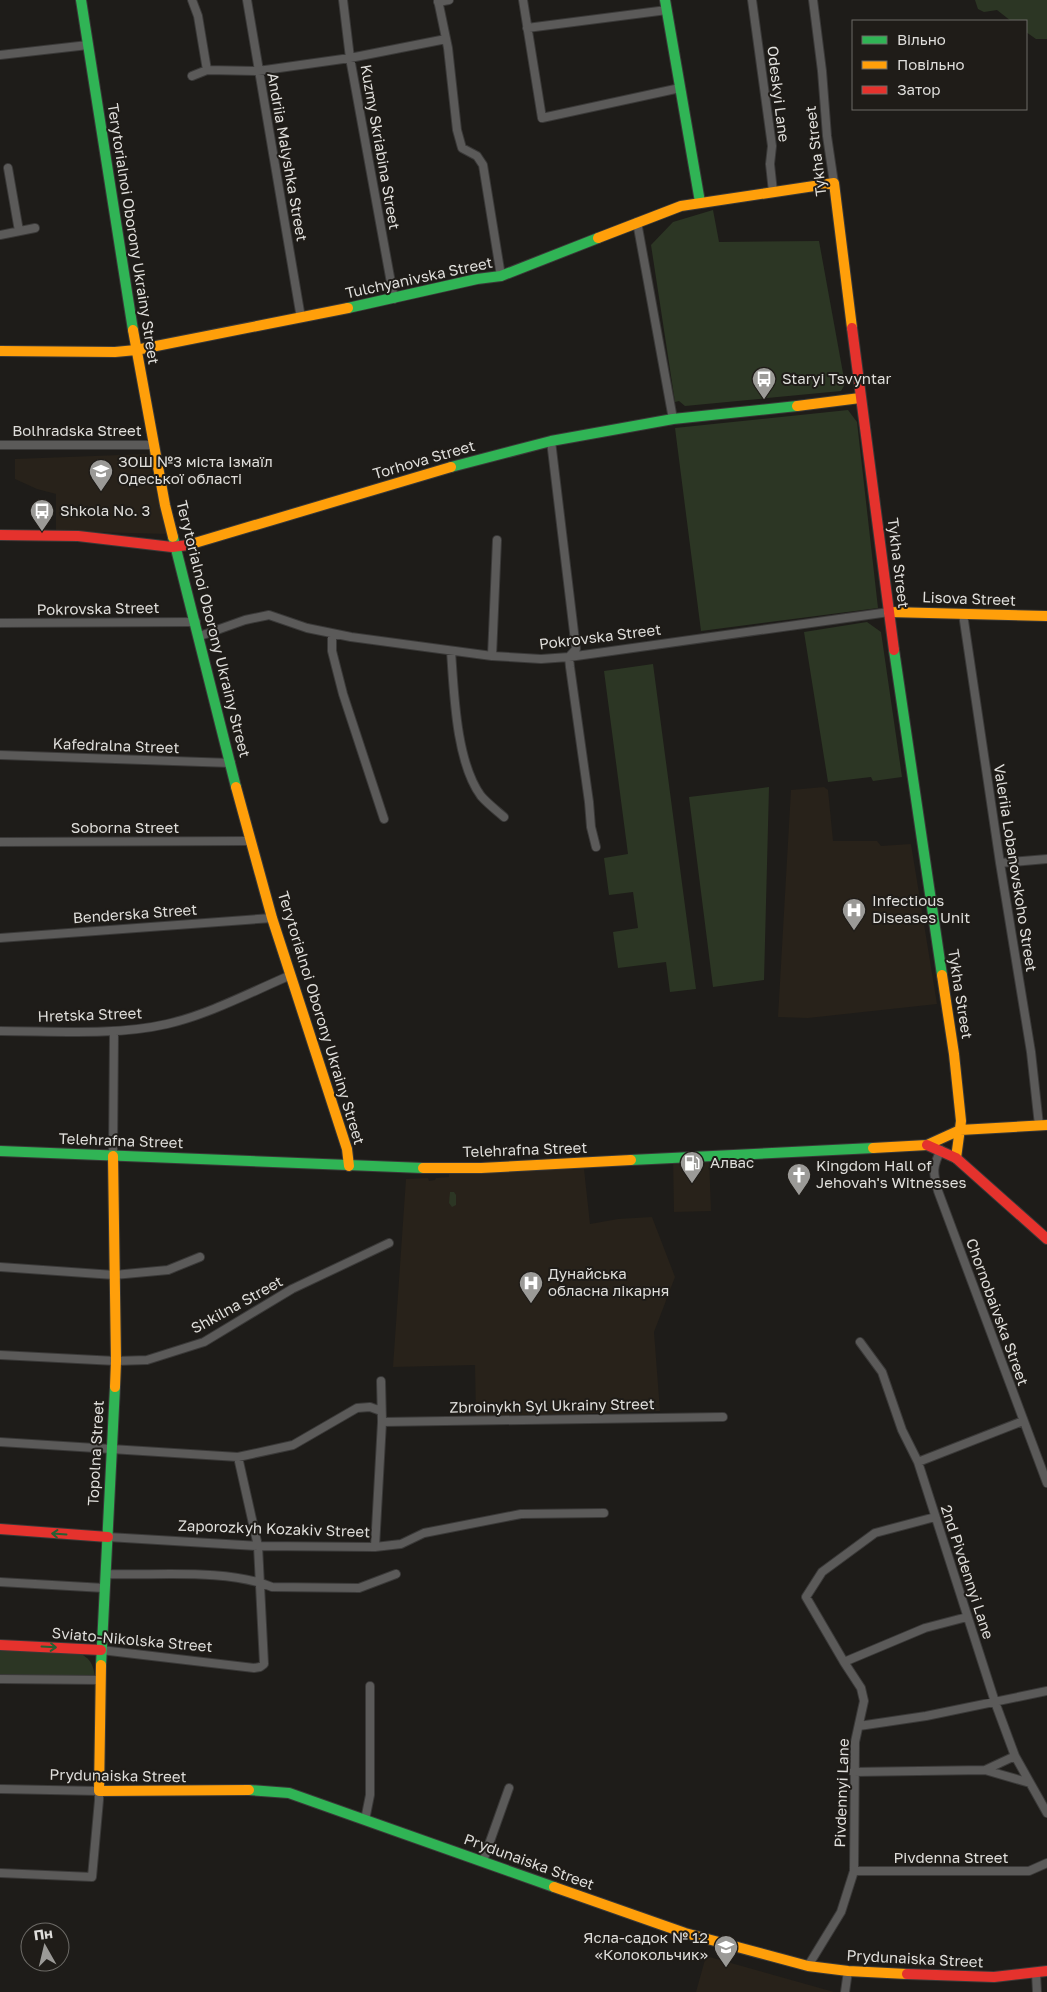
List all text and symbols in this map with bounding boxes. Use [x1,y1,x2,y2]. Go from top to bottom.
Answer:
legend [852,20,1027,110]
text: Вільно [897,30,946,48]
street label: Odeskyi Lane [764,45,794,143]
text: Повільно [897,55,965,73]
street label: Kuzmy Skriabina Street [358,63,404,231]
street label: Andriia Malyshka Street [264,71,312,243]
text: Затор [897,80,940,98]
street label: Terytorialnoi Oborony Ukrainy Street [104,102,164,366]
street label: Tykha Street [801,105,829,197]
street label: Tulchyanivska Street [344,253,494,301]
bus stop icon: Staryi Tsvyntar [751,366,777,400]
place label: Staryi Tsvyntar [782,369,891,387]
street label: Bolhradska Street [12,421,142,439]
street label: Torhova Street [371,436,477,482]
place label: ЗОШ №3 міста Ізмаїл Одеської області [118,452,273,487]
school or university icon: ЗОШ №3 міста Ізмаїл Одеської області [88,458,114,492]
bus stop icon: Shkola No. 3 [29,498,55,532]
street label: Terytorialnoi Oborony Ukrainy Street [173,498,255,759]
place label: Shkola No. 3 [60,501,150,519]
street label: Tykha Street [885,517,913,609]
street label: Lisova Street [922,587,1016,609]
street label: Pokrovska Street [36,598,160,618]
street label: Pokrovska Street [538,620,662,652]
street label: Kafedralna Street [52,734,180,756]
street label: Valeriia Lobanovskoho Street [991,763,1041,973]
street label: Soborna Street [71,818,179,836]
street label: Terytorialnoi Oborony Ukrainy Street [275,889,369,1147]
place label: Infectious Diseases Unit [872,891,970,926]
hospital icon: Infectious Diseases Unit [841,897,867,931]
street label: Benderska Street [72,900,198,926]
street label: Tykha Street [945,948,977,1040]
street label: Hretska Street [37,1003,143,1025]
street label: Telehrafna Street [58,1129,184,1151]
street label: Telehrafna Street [462,1138,588,1160]
fuel station icon: Алвас [679,1150,705,1184]
place label: Алвас [710,1153,754,1171]
place label: Kingdom Hall of Jehovah's Witnesses [816,1156,966,1191]
church icon: Kingdom Hall of Jehovah's Witnesses [786,1162,812,1196]
street label: Chornobaivska Street [963,1236,1033,1388]
place label: Дунайська обласна лікарня [548,1264,669,1299]
hospital icon: Дунайська обласна лікарня [518,1270,544,1304]
street label: Shkilna Street [188,1272,285,1337]
street label: Zbroinykh Syl Ukrainy Street [449,1394,655,1416]
street label: Topolna Street [83,1400,107,1506]
street label: 2nd Pivdennyi Lane [938,1502,998,1641]
street label: Zaporozkyh Kozakiv Street [178,1516,370,1540]
one-way arrow [51,1529,67,1538]
street label: Sviato-Nikolska Street [51,1623,213,1655]
one-way arrow [40,1643,56,1652]
street label: Pivdennyi Lane [830,1738,852,1848]
street label: Prydunaiska Street [49,1765,187,1785]
street label: Prydunaiska Street [462,1829,597,1893]
street label: Pivdenna Street [894,1848,1008,1866]
north arrow [20,1922,70,1972]
text: Пн [33,1924,54,1943]
place label: Ясла-садок № 12 «Колокольчик» [583,1928,708,1963]
school or university icon: Ясла-садок № 12 «Колокольчик» [713,1934,739,1968]
street label: Prydunaiska Street [846,1945,984,1971]

